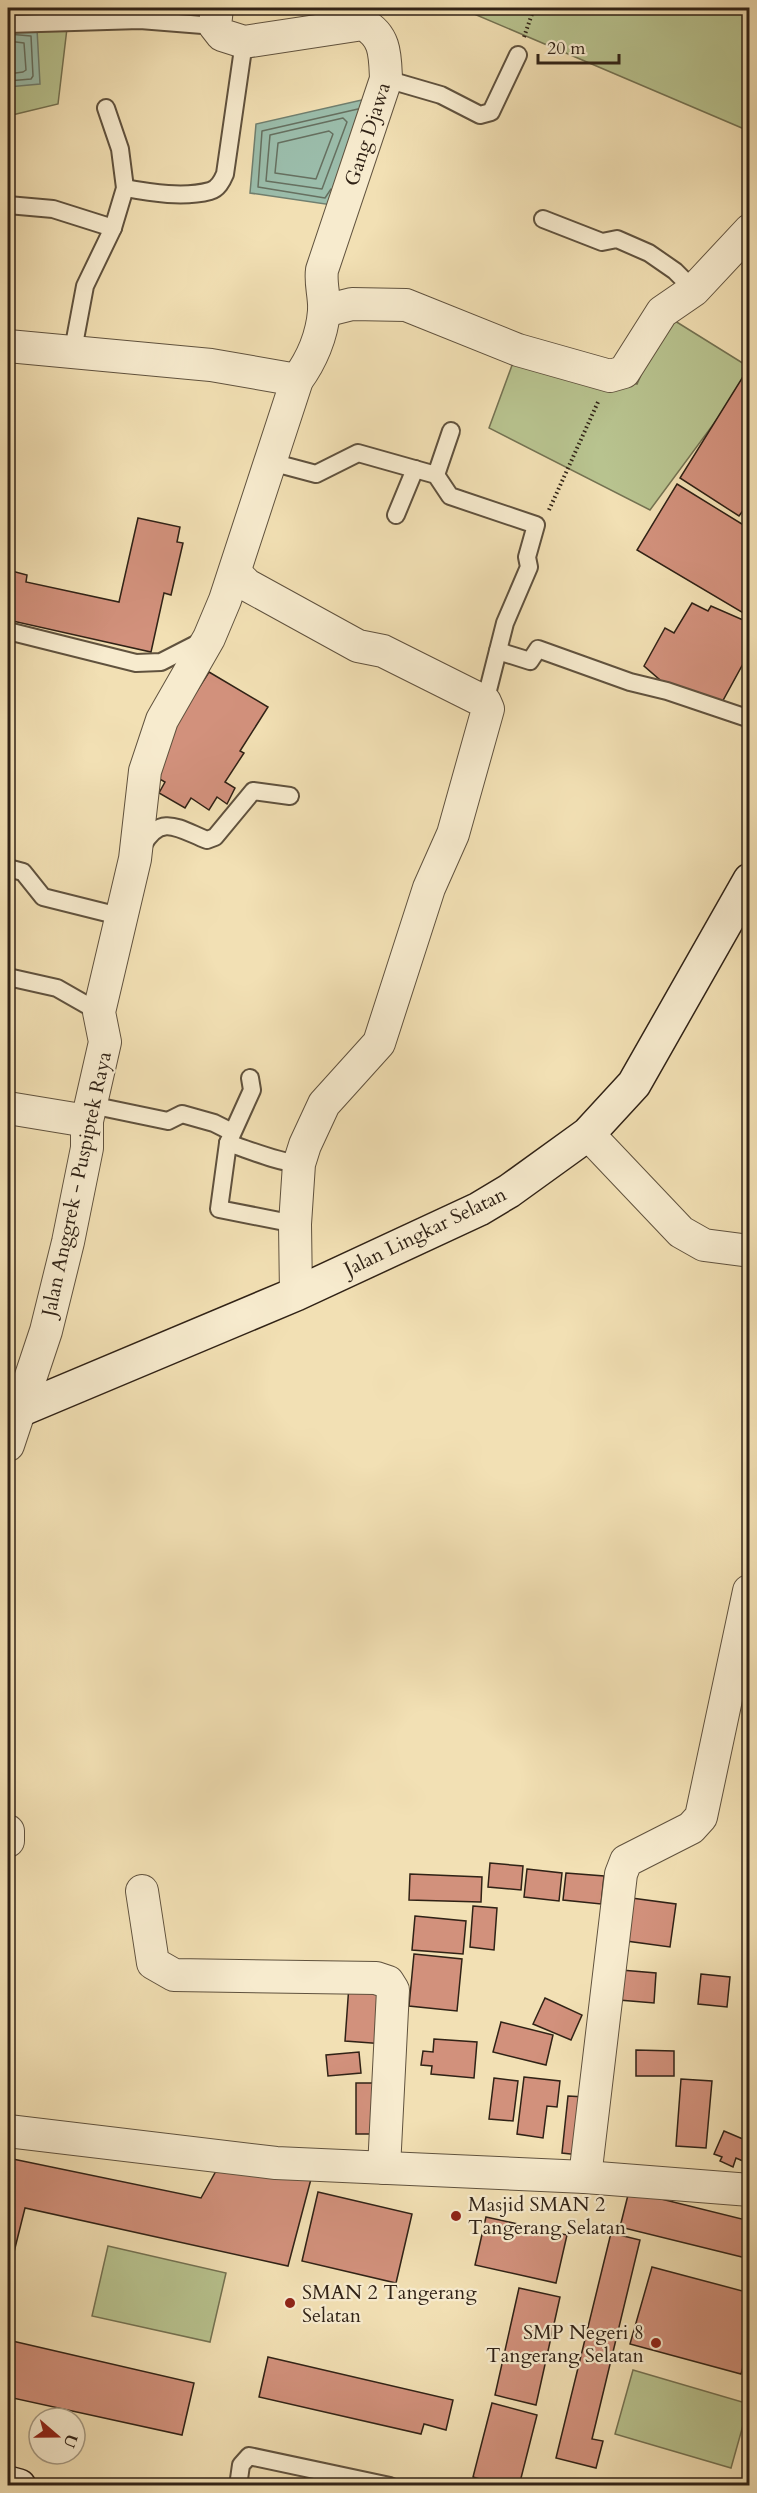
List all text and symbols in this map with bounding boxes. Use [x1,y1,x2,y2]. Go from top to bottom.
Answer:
scale bar [538,27,619,65]
text: 20 m [547,36,586,61]
street label: Gang Djawa [338,78,397,190]
street label: Jalan Anggrek - Puspiptek Raya [35,1049,118,1322]
street label: Jalan Lingkar Selatan [337,1180,511,1284]
place label: Masjid SMAN 2 Tangerang Selatan [468,2191,627,2241]
marker: Masjid SMAN 2 Tangerang Selatan [449,2209,463,2223]
place label: SMAN 2 Tangerang Selatan [302,2279,477,2329]
marker: SMAN 2 Tangerang Selatan [283,2296,297,2310]
place label: SMP Negeri 8 Tangerang Selatan [486,2319,645,2369]
marker: SMP Negeri 8 Tangerang Selatan [649,2336,663,2350]
north arrow [27,2406,87,2466]
text: U [58,2431,83,2451]

